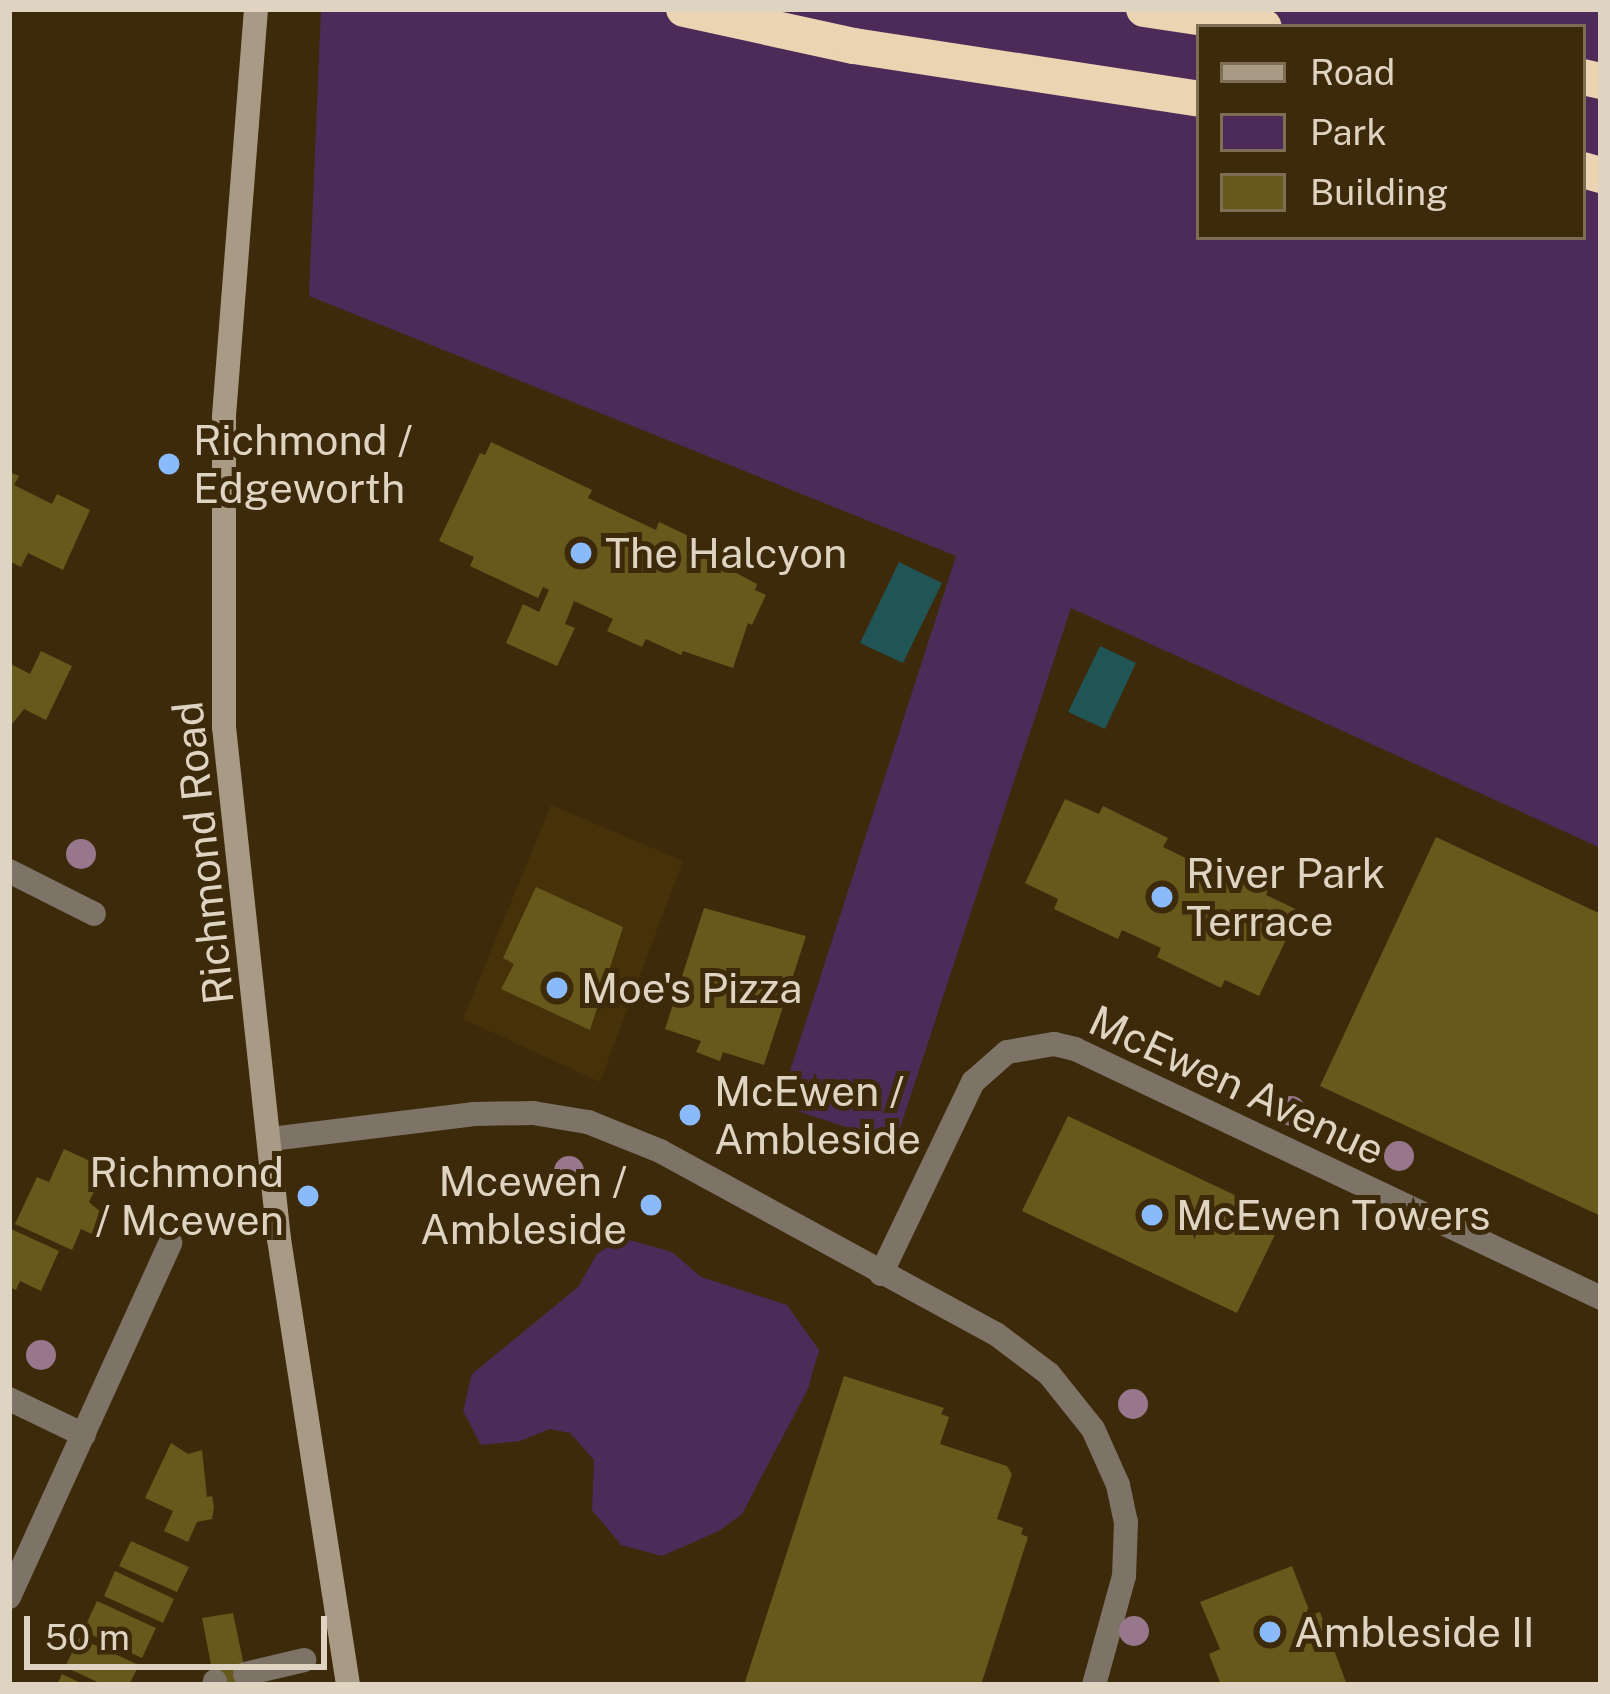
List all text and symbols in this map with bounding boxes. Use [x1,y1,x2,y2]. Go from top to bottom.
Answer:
legend [1196,24,1586,240]
text: Road [1310,51,1395,93]
text: Park [1310,111,1387,153]
text: Building [1310,171,1448,213]
place label: Richmond / Edgeworth [193,415,413,514]
marker: Richmond / Edgeworth [156,451,182,477]
place label: The Halcyon [605,528,848,578]
marker: The Halcyon [568,540,594,566]
street label: Richmond Road [162,699,244,1007]
place label: River Park Terrace [1186,848,1385,946]
marker: River Park Terrace [1149,884,1175,910]
place label: Moe's Pizza [581,963,803,1013]
marker: Moe's Pizza [544,975,570,1001]
street label: McEwen Avenue [1081,995,1393,1175]
place label: McEwen / Ambleside [714,1066,921,1164]
marker: McEwen / Ambleside [677,1102,703,1128]
place label: Richmond / Mcewen [89,1147,284,1246]
place label: Mcewen / Ambleside [420,1156,627,1254]
marker: Richmond / Mcewen [295,1183,321,1209]
place label: McEwen Towers [1176,1190,1491,1240]
marker: Mcewen / Ambleside [638,1192,664,1218]
marker: McEwen Towers [1139,1202,1165,1228]
scale bar [30,1592,333,1666]
place label: Ambleside II [1294,1607,1535,1657]
text: 50 m [45,1616,130,1658]
marker: Ambleside II [1257,1619,1283,1645]

